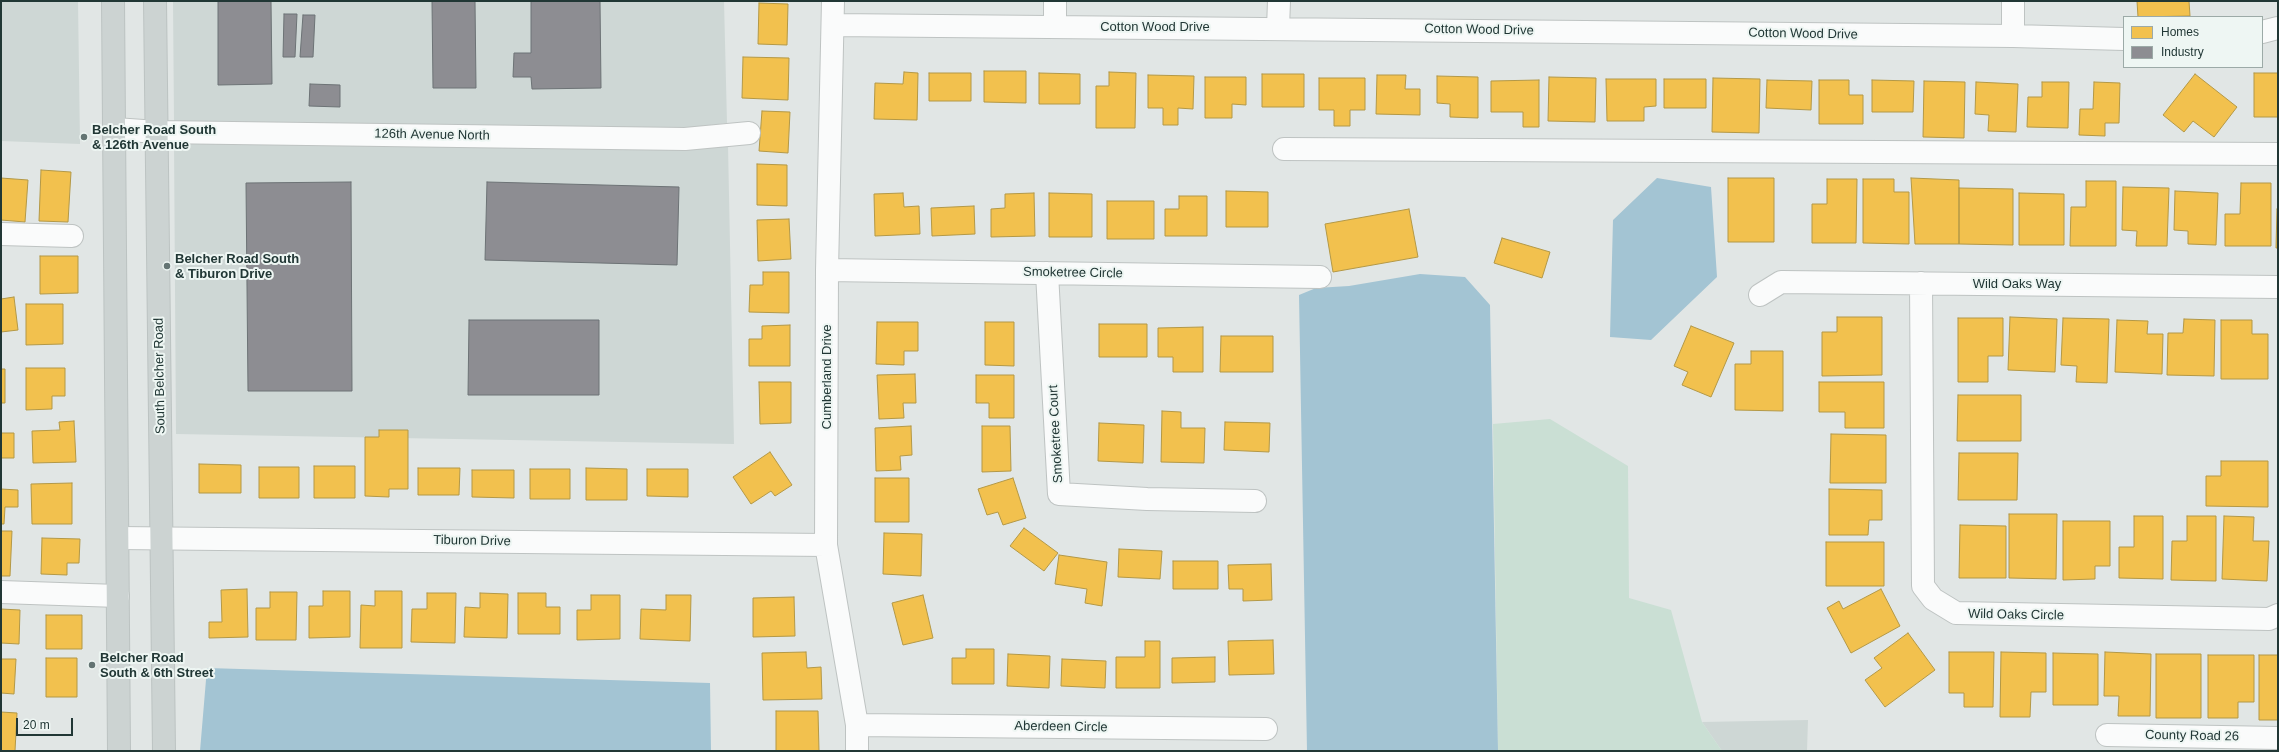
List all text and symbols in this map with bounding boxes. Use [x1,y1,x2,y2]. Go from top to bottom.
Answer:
legend [2123,16,2263,68]
street label: Cotton Wood Drive [1100,19,1210,35]
street label: Cotton Wood Drive [1424,21,1534,39]
street label: Cotton Wood Drive [1748,25,1858,43]
text: Homes [2161,25,2199,39]
text: Industry [2161,45,2204,59]
place label: Belcher Road South & 126th Avenue [92,122,216,153]
street label: 126th Avenue North [374,126,490,144]
marker: Belcher Road South & 126th Avenue [79,132,89,142]
place label: Belcher Road South & Tiburon Drive [175,251,299,282]
marker: Belcher Road South & Tiburon Drive [162,261,172,271]
street label: Smoketree Circle [1023,264,1123,282]
street label: Wild Oaks Way [1973,276,2061,292]
street label: South Belcher Road [151,318,169,434]
street label: Cumberland Drive [819,325,835,429]
street label: Smoketree Court [1046,385,1066,483]
street label: Tiburon Drive [433,533,511,549]
street label: Wild Oaks Circle [1968,606,2064,624]
place label: Belcher Road South & 6th Street [100,650,213,681]
marker: Belcher Road South & 6th Street [87,660,97,670]
scale bar [18,710,75,736]
text: 20 m [23,718,50,732]
street label: Aberdeen Circle [1014,718,1108,736]
street label: County Road 26 [2145,727,2239,745]

